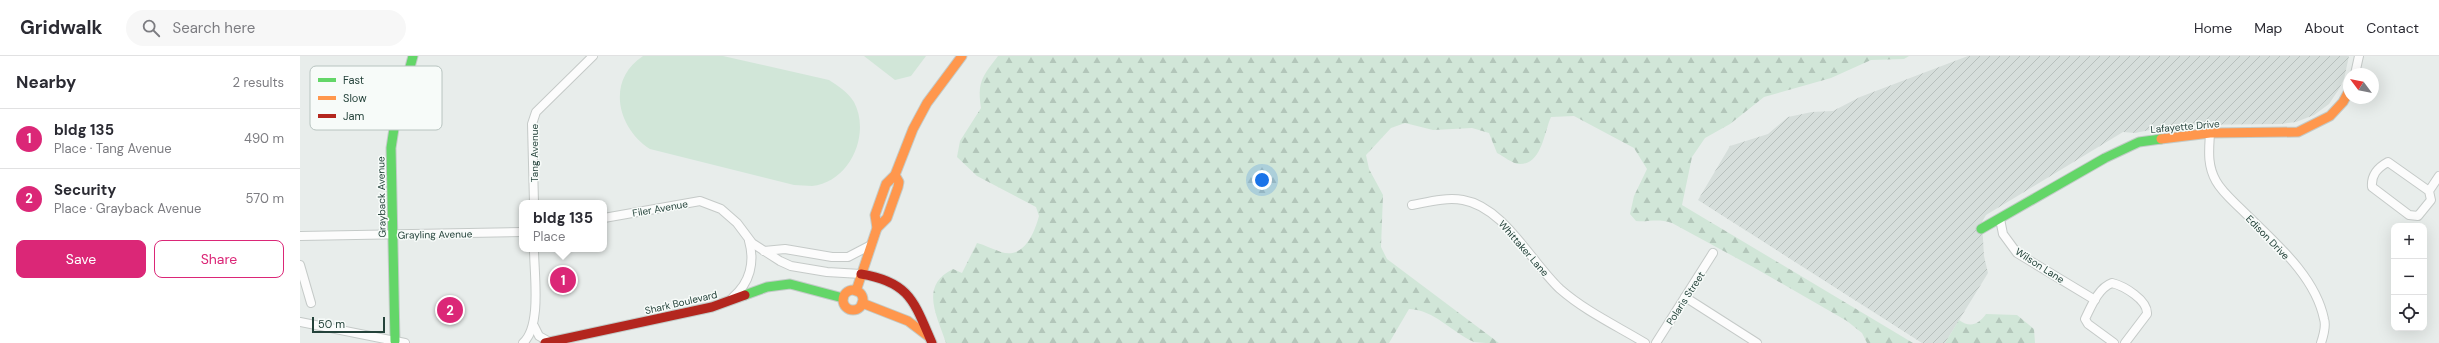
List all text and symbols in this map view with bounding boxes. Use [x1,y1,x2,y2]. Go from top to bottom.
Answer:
search box [126,10,406,46]
text: Gridwalk [20,15,102,40]
icon: search [140,17,162,39]
text: Search here [172,18,255,38]
text: Home [2194,19,2232,37]
text: Map [2254,19,2282,37]
text: About [2304,19,2344,37]
text: Contact [2366,19,2419,37]
legend [310,66,442,130]
north arrow [2343,68,2379,104]
text: Nearby [16,71,76,93]
text: Fast [343,73,364,87]
text: 2 results [233,74,284,91]
text: Slow [343,91,367,105]
text: Jam [343,109,364,123]
street label: Lafayette Drive [2150,117,2221,136]
text: bldg 135 [54,120,114,140]
street label: Tang Avenue [528,124,541,182]
text: 1 [27,130,31,147]
text: 490 m [244,130,284,147]
text: Place · Tang Avenue [54,140,172,157]
street label: Grayback Avenue [374,156,389,238]
your location [1252,170,1272,190]
text: Security [54,180,116,200]
text: 2 [25,190,33,207]
text: 570 m [246,190,284,207]
street label: Filer Avenue [631,197,689,220]
text: Place · Grayback Avenue [54,200,201,217]
popup [519,200,607,252]
text: bldg 135 [533,208,593,228]
street label: Edison Drive [2243,212,2292,263]
street label: Whittaker Lane [1496,218,1552,279]
map controls [2391,223,2427,331]
button: + [2391,223,2427,259]
street label: Grayling Avenue [398,227,473,242]
text: Place [533,228,565,245]
button: Save [16,240,146,278]
button: Share [154,240,284,278]
street label: Wilson Lane [2013,245,2067,286]
button: − [2391,259,2427,295]
pin: 1 [550,265,576,295]
street label: Polaris Street [1663,269,1708,327]
street label: Shark Boulevard [644,288,719,317]
pin: 2 [437,295,463,325]
button: locate [2391,295,2427,331]
scale bar [312,315,385,334]
text: 50 m [318,317,345,331]

